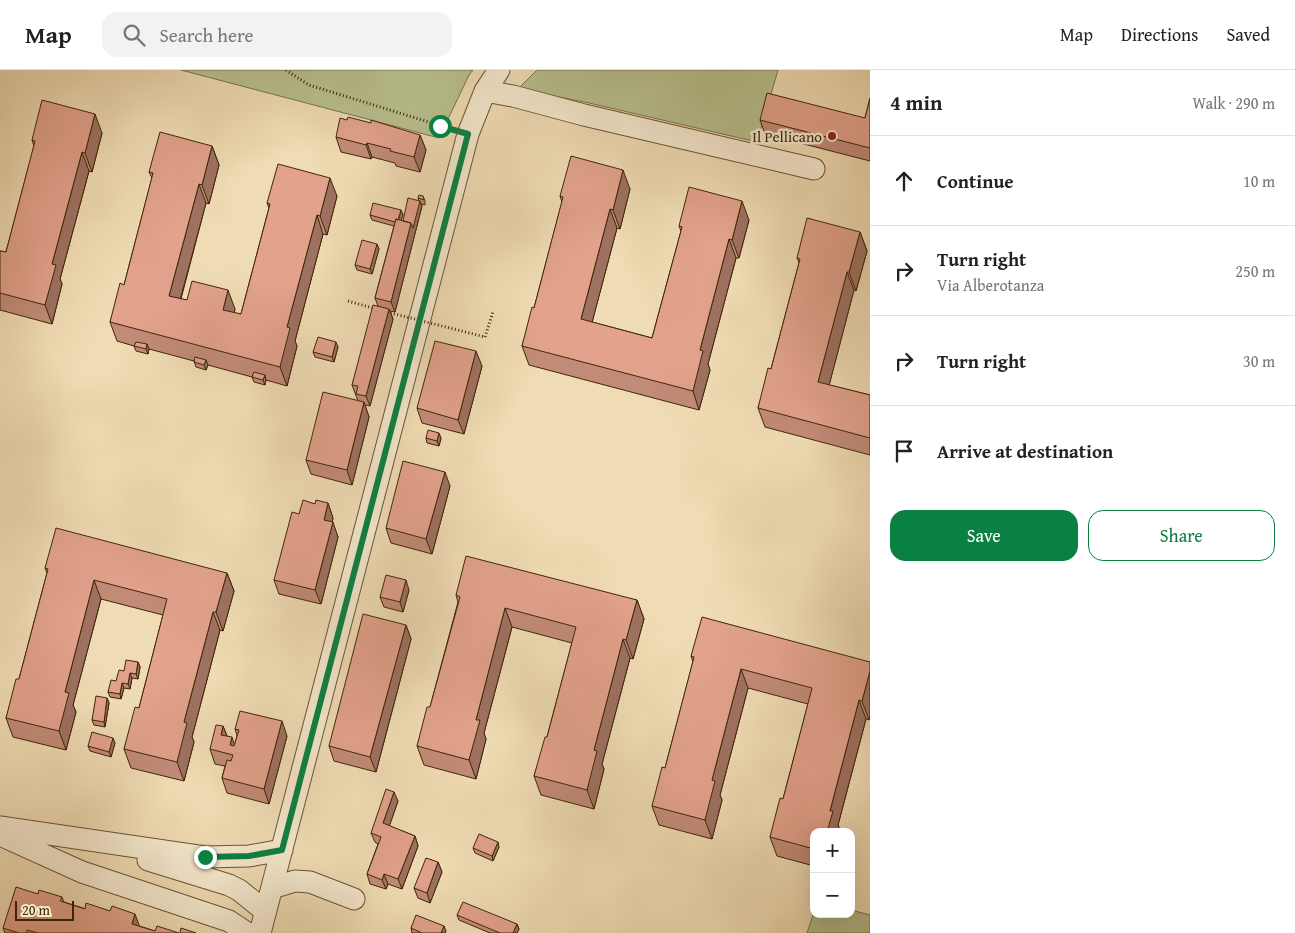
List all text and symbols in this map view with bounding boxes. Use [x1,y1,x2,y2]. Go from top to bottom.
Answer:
search box [102,12,452,57]
text: Map [25,17,72,52]
icon: search [120,21,148,49]
text: Search here [160,21,253,49]
text: Map [1060,21,1093,48]
text: Directions [1121,21,1198,48]
text: Saved [1226,21,1270,48]
text: 4 min [890,87,942,118]
text: Walk · 290 m [1192,91,1275,115]
route start [429,115,452,138]
place label: Il Pellicano [752,126,822,147]
marker: Il Pellicano [826,130,838,142]
icon: ahead [890,167,918,195]
text: Continue [937,167,1014,195]
text: 10 m [1243,169,1275,193]
text: Turn right [937,245,1026,273]
icon: right [890,257,918,285]
text: 250 m [1235,259,1275,283]
text: Via Alberotanza [937,273,1044,297]
icon: right [890,347,918,375]
text: Turn right [937,347,1026,375]
text: 30 m [1243,349,1275,373]
icon: arrive [890,437,918,465]
text: Arrive at destination [937,437,1113,465]
button: Save [890,510,1078,561]
button: Share [1088,510,1275,561]
map controls [810,828,855,918]
button: + [810,828,855,873]
route end [194,846,217,869]
button: − [810,873,855,918]
scale bar [15,898,74,921]
text: 20 m [22,900,50,920]

